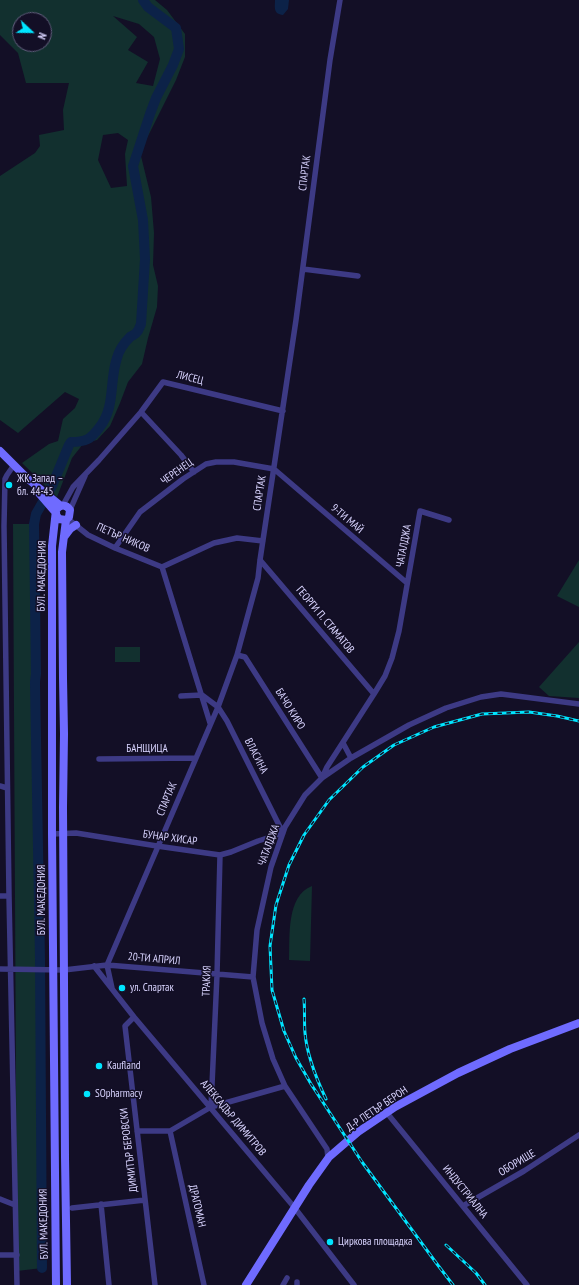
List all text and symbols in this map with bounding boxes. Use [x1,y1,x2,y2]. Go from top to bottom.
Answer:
north arrow [12,12,52,52]
text: N [35,31,50,41]
street label: СПАРТАК [296,154,314,192]
street label: ЛИСЕЦ [175,368,205,388]
street label: ЧЕРЕНЕЦ [158,456,196,488]
place label: ЖК Запад – бл. 44-45 [17,472,63,498]
street label: СПАРТАК [251,474,269,512]
marker: ЖК Запад – бл. 44-45 [4,480,14,490]
street label: 9-ТИ МАЙ [328,502,366,536]
street label: ПЕТЪР НИКОВ [94,520,152,556]
street label: ЧАТАЛДЖА [394,524,414,568]
street label: БУЛ. МАКЕДОНИЯ [35,541,49,611]
street label: ГЕОРГИ П. СТАМАТОВ [293,584,357,656]
street label: БАЧО КИРО [272,686,308,732]
street label: ВЛАСИНА [242,736,270,776]
street label: БАНЩИЦА [126,742,168,756]
street label: СПАРТАК [154,780,180,818]
street label: ЧАТАЛДЖА [255,822,283,868]
street label: БУНАР ХИСАР [142,828,198,848]
street label: БУЛ. МАКЕДОНИЯ [35,865,49,935]
street label: 20-ТИ АПРИЛ [127,950,181,968]
street label: ТРАКИЯ [200,965,214,997]
place label: ул. Спартак [130,981,174,995]
marker: ул. Спартак [117,983,127,993]
place label: Kaufland [107,1059,141,1073]
marker: Kaufland [94,1061,104,1071]
street label: АЛЕКСАДЪР ДИМИТРОВ [197,1077,269,1159]
street label: Д-Р ПЕТЪР БЕРОН [344,1084,410,1134]
place label: SOpharmacy [95,1087,142,1101]
marker: SOpharmacy [82,1089,92,1099]
street label: ДИМИТЪР БЕРОВСКИ [117,1107,141,1193]
street label: ОБОРИЩЕ [496,1147,538,1179]
street label: ИНДУСТРИАЛНА [440,1163,490,1221]
street label: ДРАГОМАН [186,1183,208,1229]
street label: БУЛ. МАКЕДОНИЯ [37,1189,51,1259]
place label: Циркова площадка [338,1235,412,1249]
marker: Циркова площадка [325,1237,335,1247]

